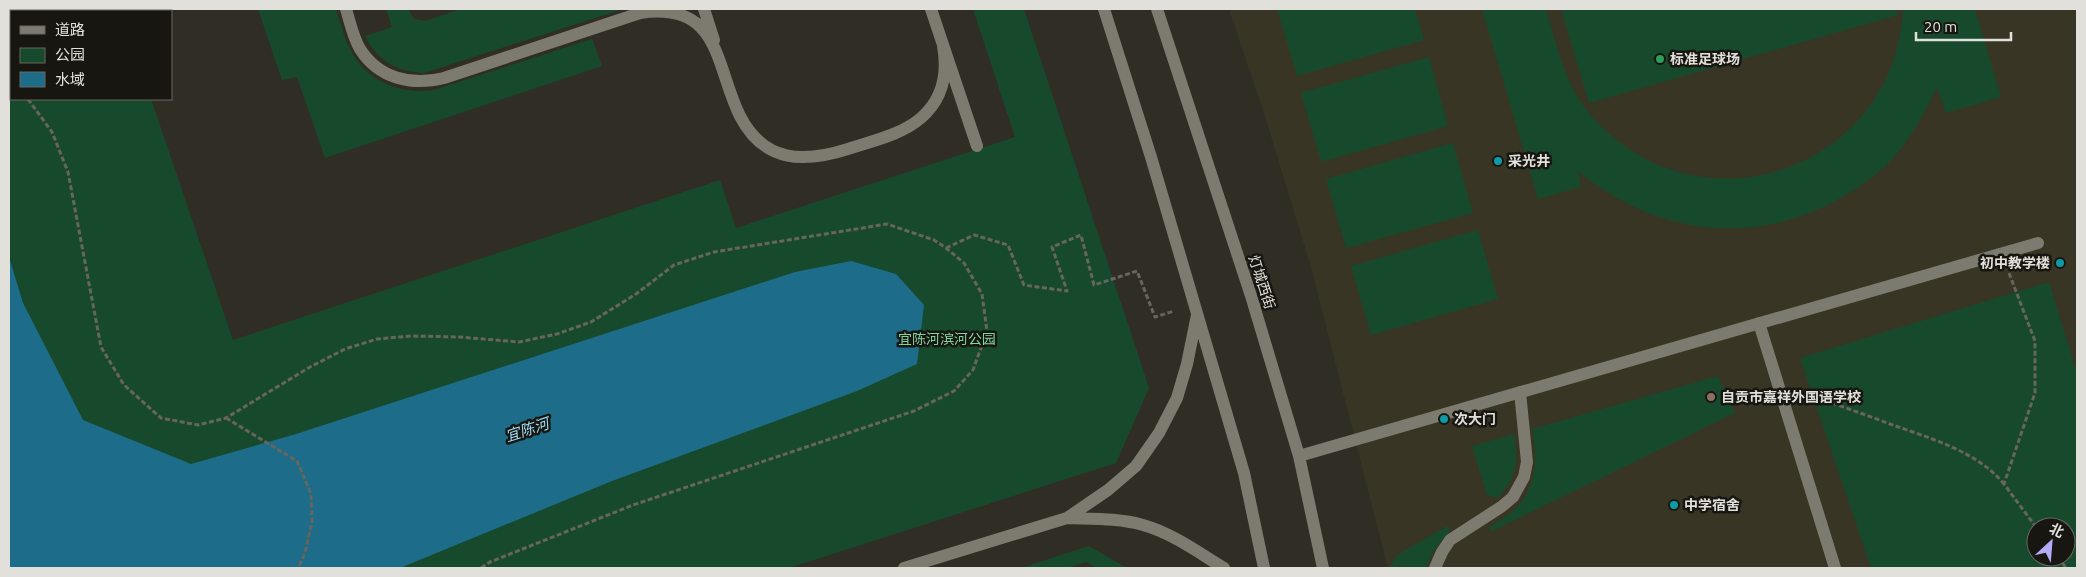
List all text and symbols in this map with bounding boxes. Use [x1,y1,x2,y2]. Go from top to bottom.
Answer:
legend [10,10,172,100]
scale bar [1916,10,2011,42]
text: 20 m [1924,18,1957,35]
text: 道路 [55,21,85,38]
text: 公园 [55,46,85,63]
place label: 标准足球场 [1670,51,1740,67]
marker: 标准足球场 [1654,53,1666,65]
text: 水域 [55,71,85,88]
place label: 采光井 [1508,153,1550,169]
marker: 采光井 [1492,155,1504,167]
street label: 灯城西街 [1246,253,1278,311]
place label: 初中教学楼 [1980,255,2050,271]
marker: 初中教学楼 [2054,257,2066,269]
park label: 宜陈河滨河公园 [898,331,996,347]
place label: 自贡市嘉祥外国语学校 [1721,389,1861,405]
marker: 自贡市嘉祥外国语学校 [1705,391,1717,403]
place label: 次大门 [1454,411,1496,427]
marker: 次大门 [1438,413,1450,425]
water label: 宜陈河 [503,414,554,445]
place label: 中学宿舍 [1684,497,1740,513]
marker: 中学宿舍 [1668,499,1680,511]
north arrow [2026,517,2076,567]
text: 北 [2047,520,2066,541]

